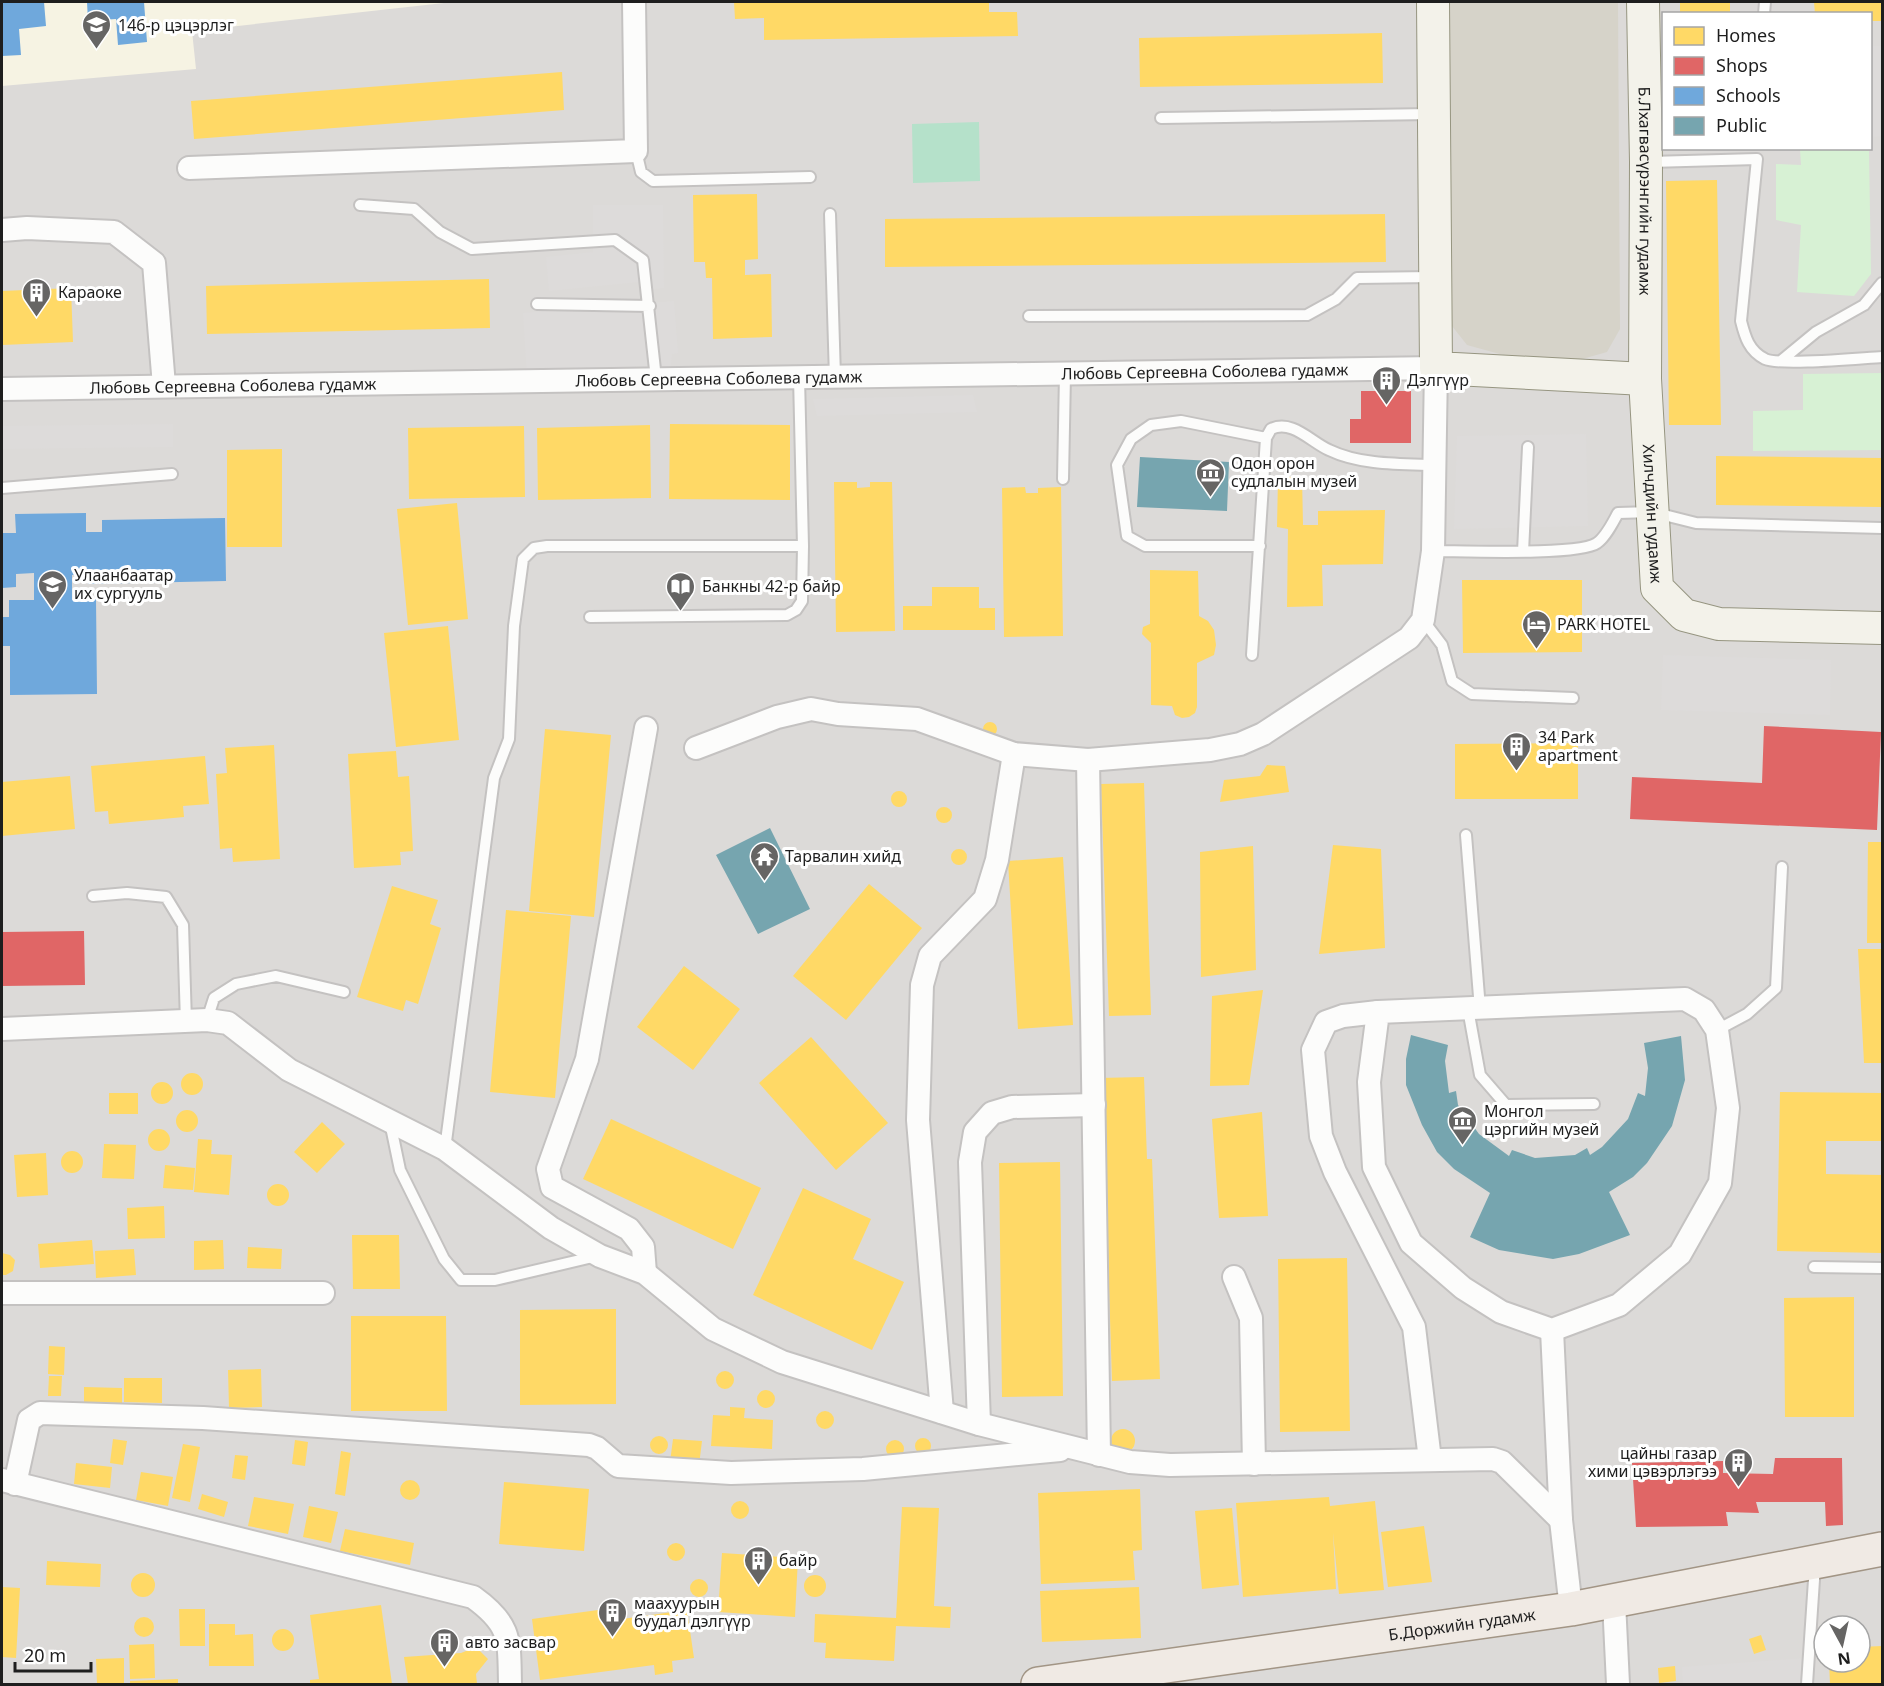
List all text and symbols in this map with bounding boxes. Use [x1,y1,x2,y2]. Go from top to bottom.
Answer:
school or university icon: 146-р цэцэрлэг [81,9,113,51]
legend [1662,12,1872,150]
place label: 146-р цэцэрлэг [118,14,234,36]
text: Homes [1716,23,1776,47]
text: Shops [1716,53,1768,77]
text: Schools [1716,83,1781,107]
street label: Б.Лхагвасүрэнгийн гудамж [1634,86,1657,296]
text: Public [1716,113,1767,137]
building icon: Караоке [21,276,53,318]
place label: Караоке [58,281,122,303]
street label: Любовь Сергеевна Соболева гудамж [1061,358,1349,384]
building icon: Дэлгүүр [1370,364,1402,406]
street label: Любовь Сергеевна Соболева гудамж [575,365,863,392]
place label: Дэлгүүр [1407,369,1469,391]
street label: Любовь Сергеевна Соболева гудамж [89,373,377,399]
street label: Хилчдийн гудамж [1638,444,1668,585]
place label: Одон орон судлалын музей [1231,452,1357,492]
museum icon: Одон орон судлалын музей [1194,456,1226,498]
place label: Улаанбаатар их сургууль [74,564,173,604]
school or university icon: Улаанбаатар их сургууль [37,568,69,610]
library icon: Банкны 42-р байр [665,570,697,612]
place label: Банкны 42-р байр [702,575,841,597]
hotel icon: PARK HOTEL [1520,608,1552,650]
place label: PARK HOTEL [1557,613,1650,635]
place label: 34 Park apartment [1538,726,1618,766]
building icon: 34 Park apartment [1501,730,1533,772]
temple icon: Тарвалин хийд [748,840,780,882]
place label: Тарвалин хийд [785,845,901,867]
place label: Монгол цэргийн музей [1484,1100,1599,1140]
museum icon: Монгол цэргийн музей [1447,1104,1479,1146]
place label: цайны газар хими цэвэрлэгээ [1588,1442,1717,1482]
building icon: цайны газар хими цэвэрлэгээ [1722,1446,1754,1488]
building icon: байр [742,1544,774,1586]
place label: байр [779,1549,817,1571]
place label: маахуурын буудал дэлгүүр [634,1592,751,1632]
building icon: маахуурын буудал дэлгүүр [597,1596,629,1638]
street label: Б.Доржийн гудамж [1387,1603,1538,1646]
north arrow [1812,1614,1872,1674]
building icon: авто засвар [428,1626,460,1668]
place label: авто засвар [465,1631,556,1653]
scale bar [15,1635,92,1673]
text: 20 m [24,1643,66,1667]
text: N [1836,1647,1852,1671]

